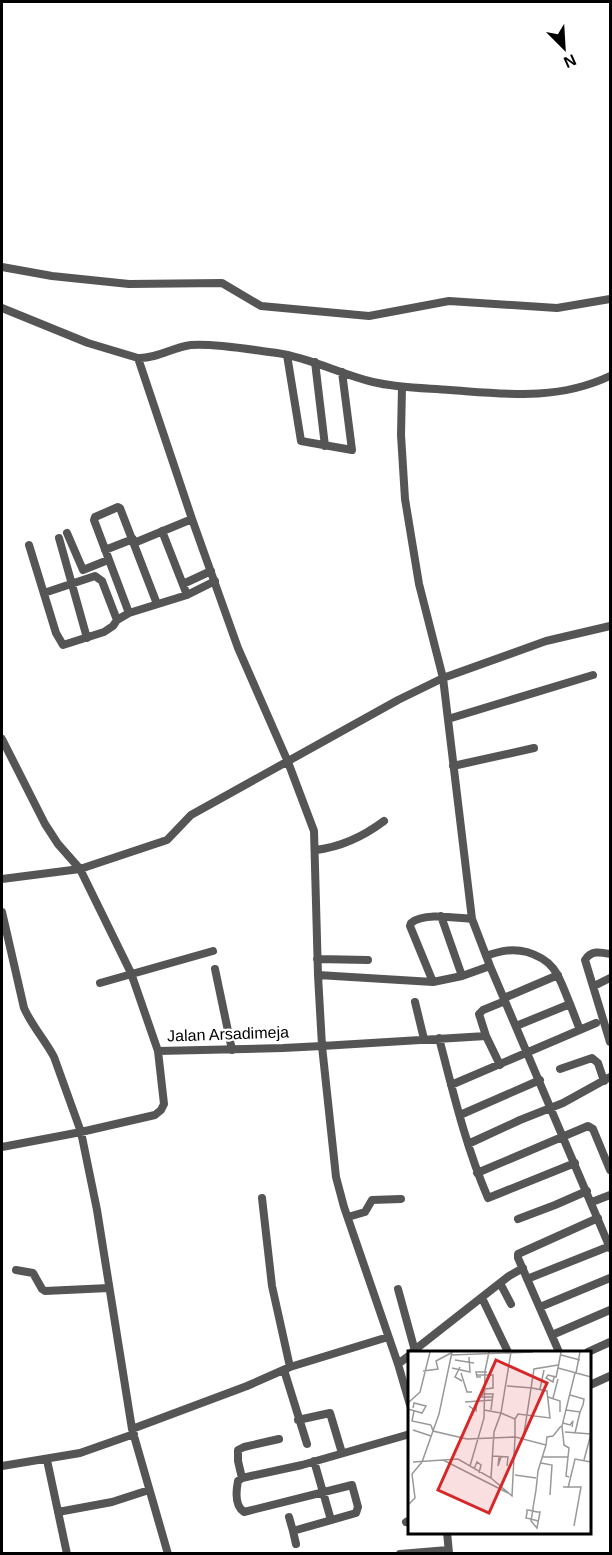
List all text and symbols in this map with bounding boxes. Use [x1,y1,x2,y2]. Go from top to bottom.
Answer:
north arrow [534,18,594,78]
text: N [561,51,579,71]
street label: Jalan Arsadimeja [167,1023,289,1045]
inset map [408,1351,591,1534]

